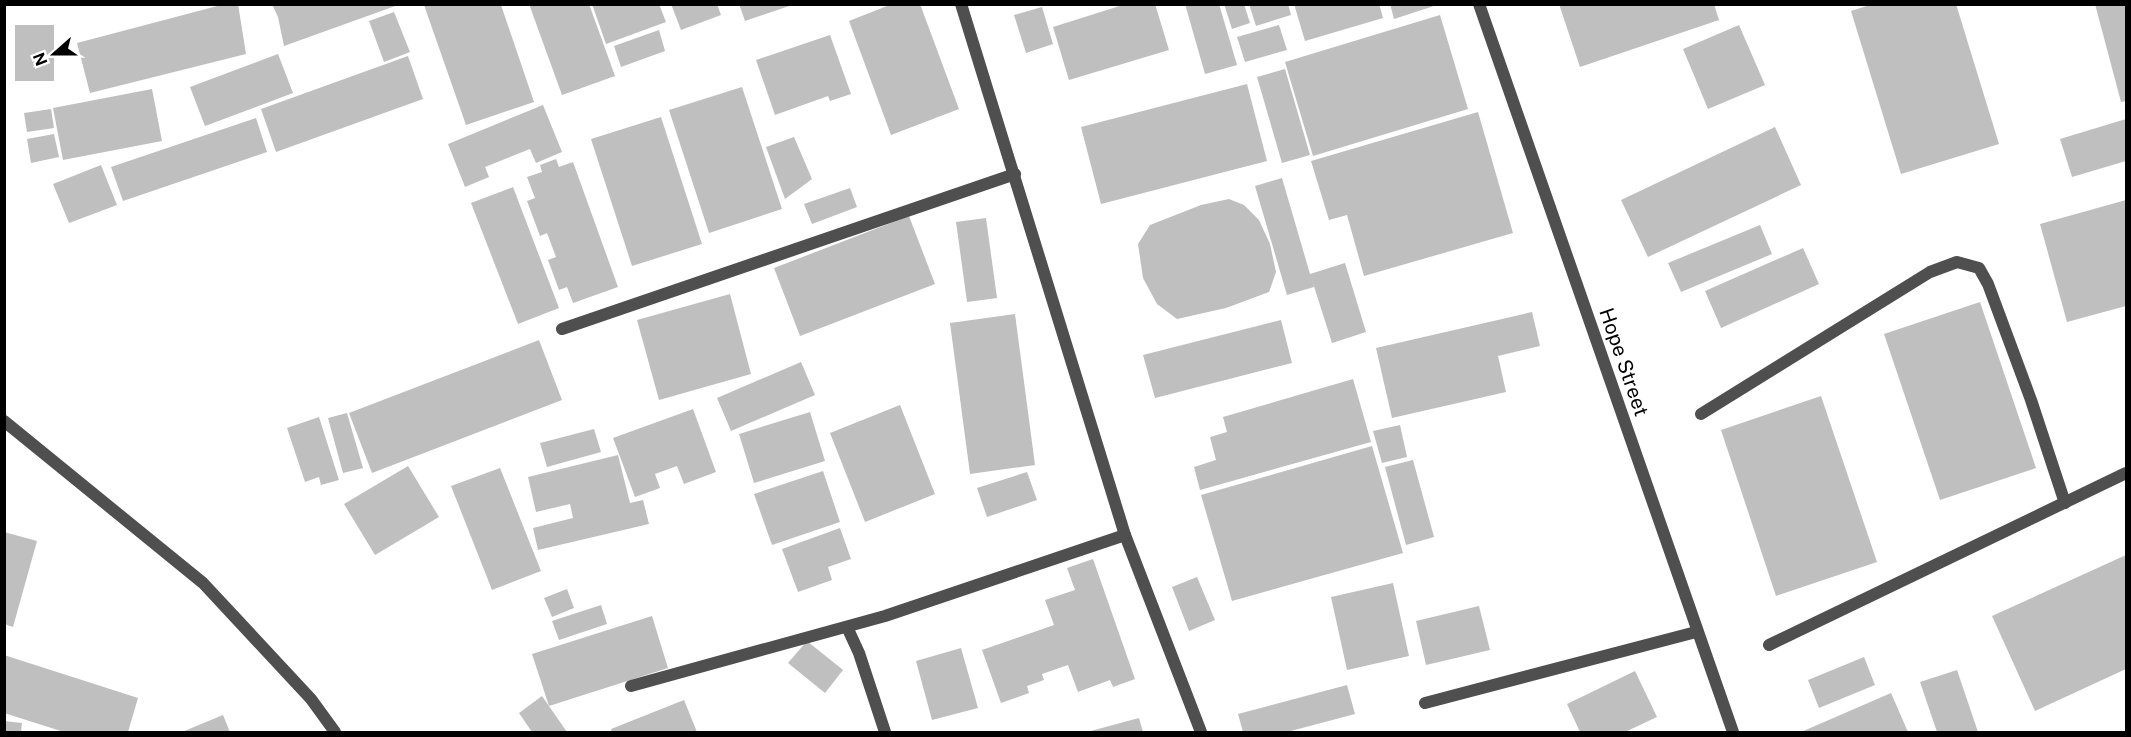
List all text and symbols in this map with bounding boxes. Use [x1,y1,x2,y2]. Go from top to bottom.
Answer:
north arrow [24,24,84,84]
text: N [29,50,52,68]
street label: Hope Street [1594,305,1654,419]

